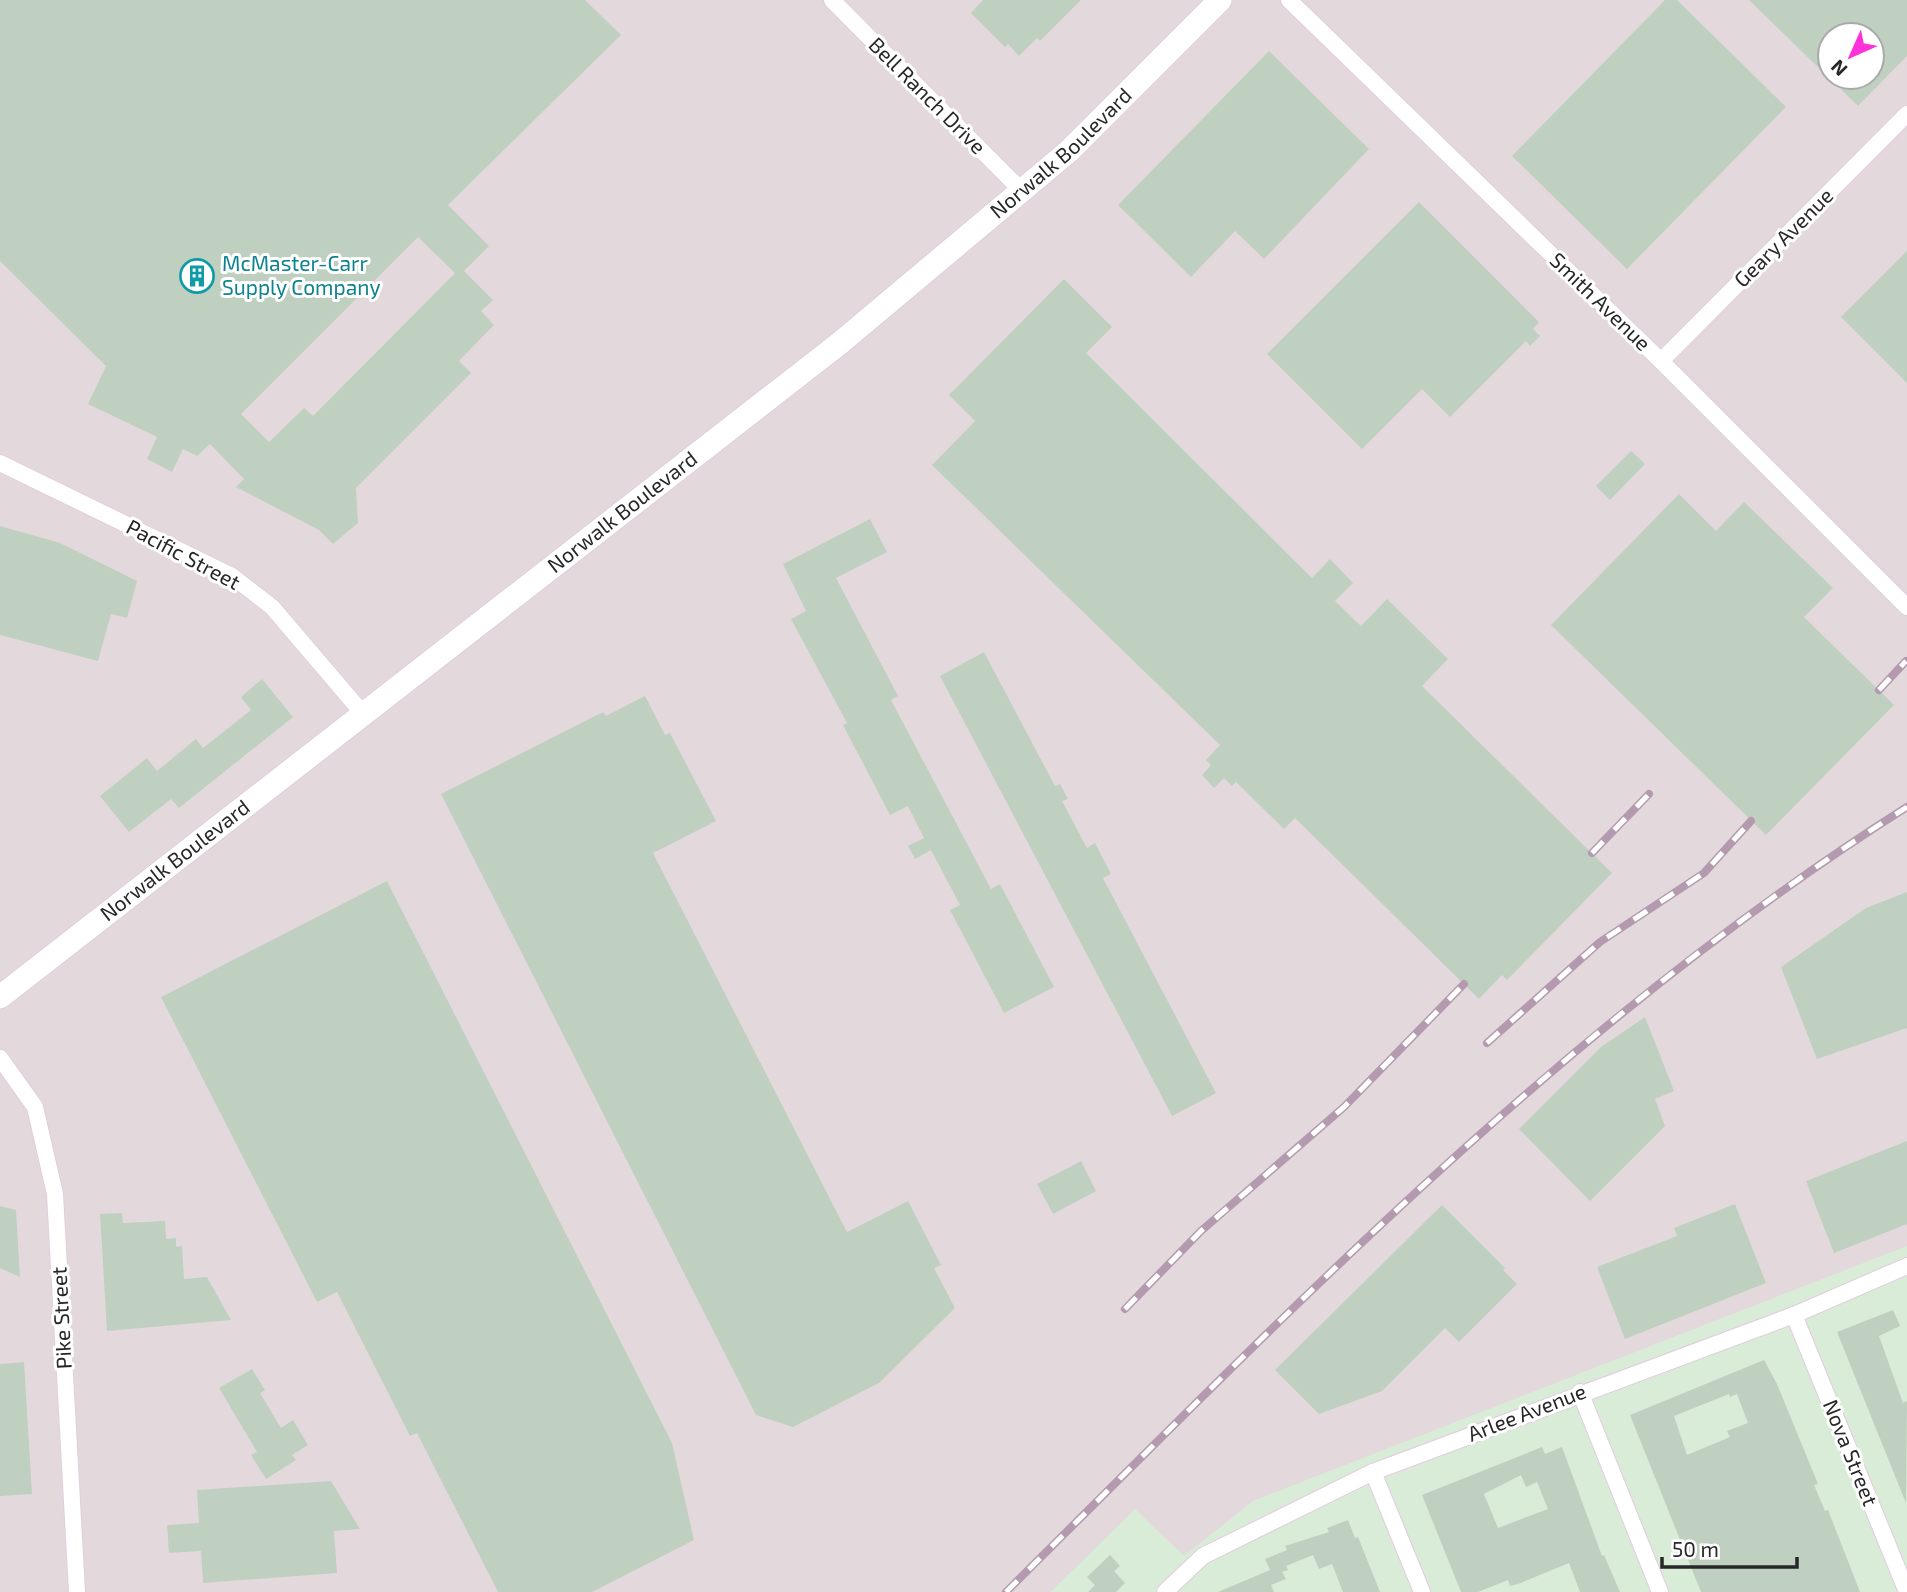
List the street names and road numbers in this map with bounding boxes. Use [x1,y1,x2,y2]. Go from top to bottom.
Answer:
street label: Bell Ranch Drive [865,31,992,158]
street label: Norwalk Boulevard [984,82,1136,223]
street label: Geary Avenue [1728,182,1838,292]
street label: Smith Avenue [1546,247,1657,355]
street label: Norwalk Boulevard [542,445,701,577]
street label: Pacific Street [122,513,245,594]
street label: Norwalk Boulevard [95,793,254,925]
street label: Pike Street [45,1266,76,1370]
street label: Arlee Avenue [1464,1378,1589,1446]
street label: Nova Street [1819,1396,1884,1509]

